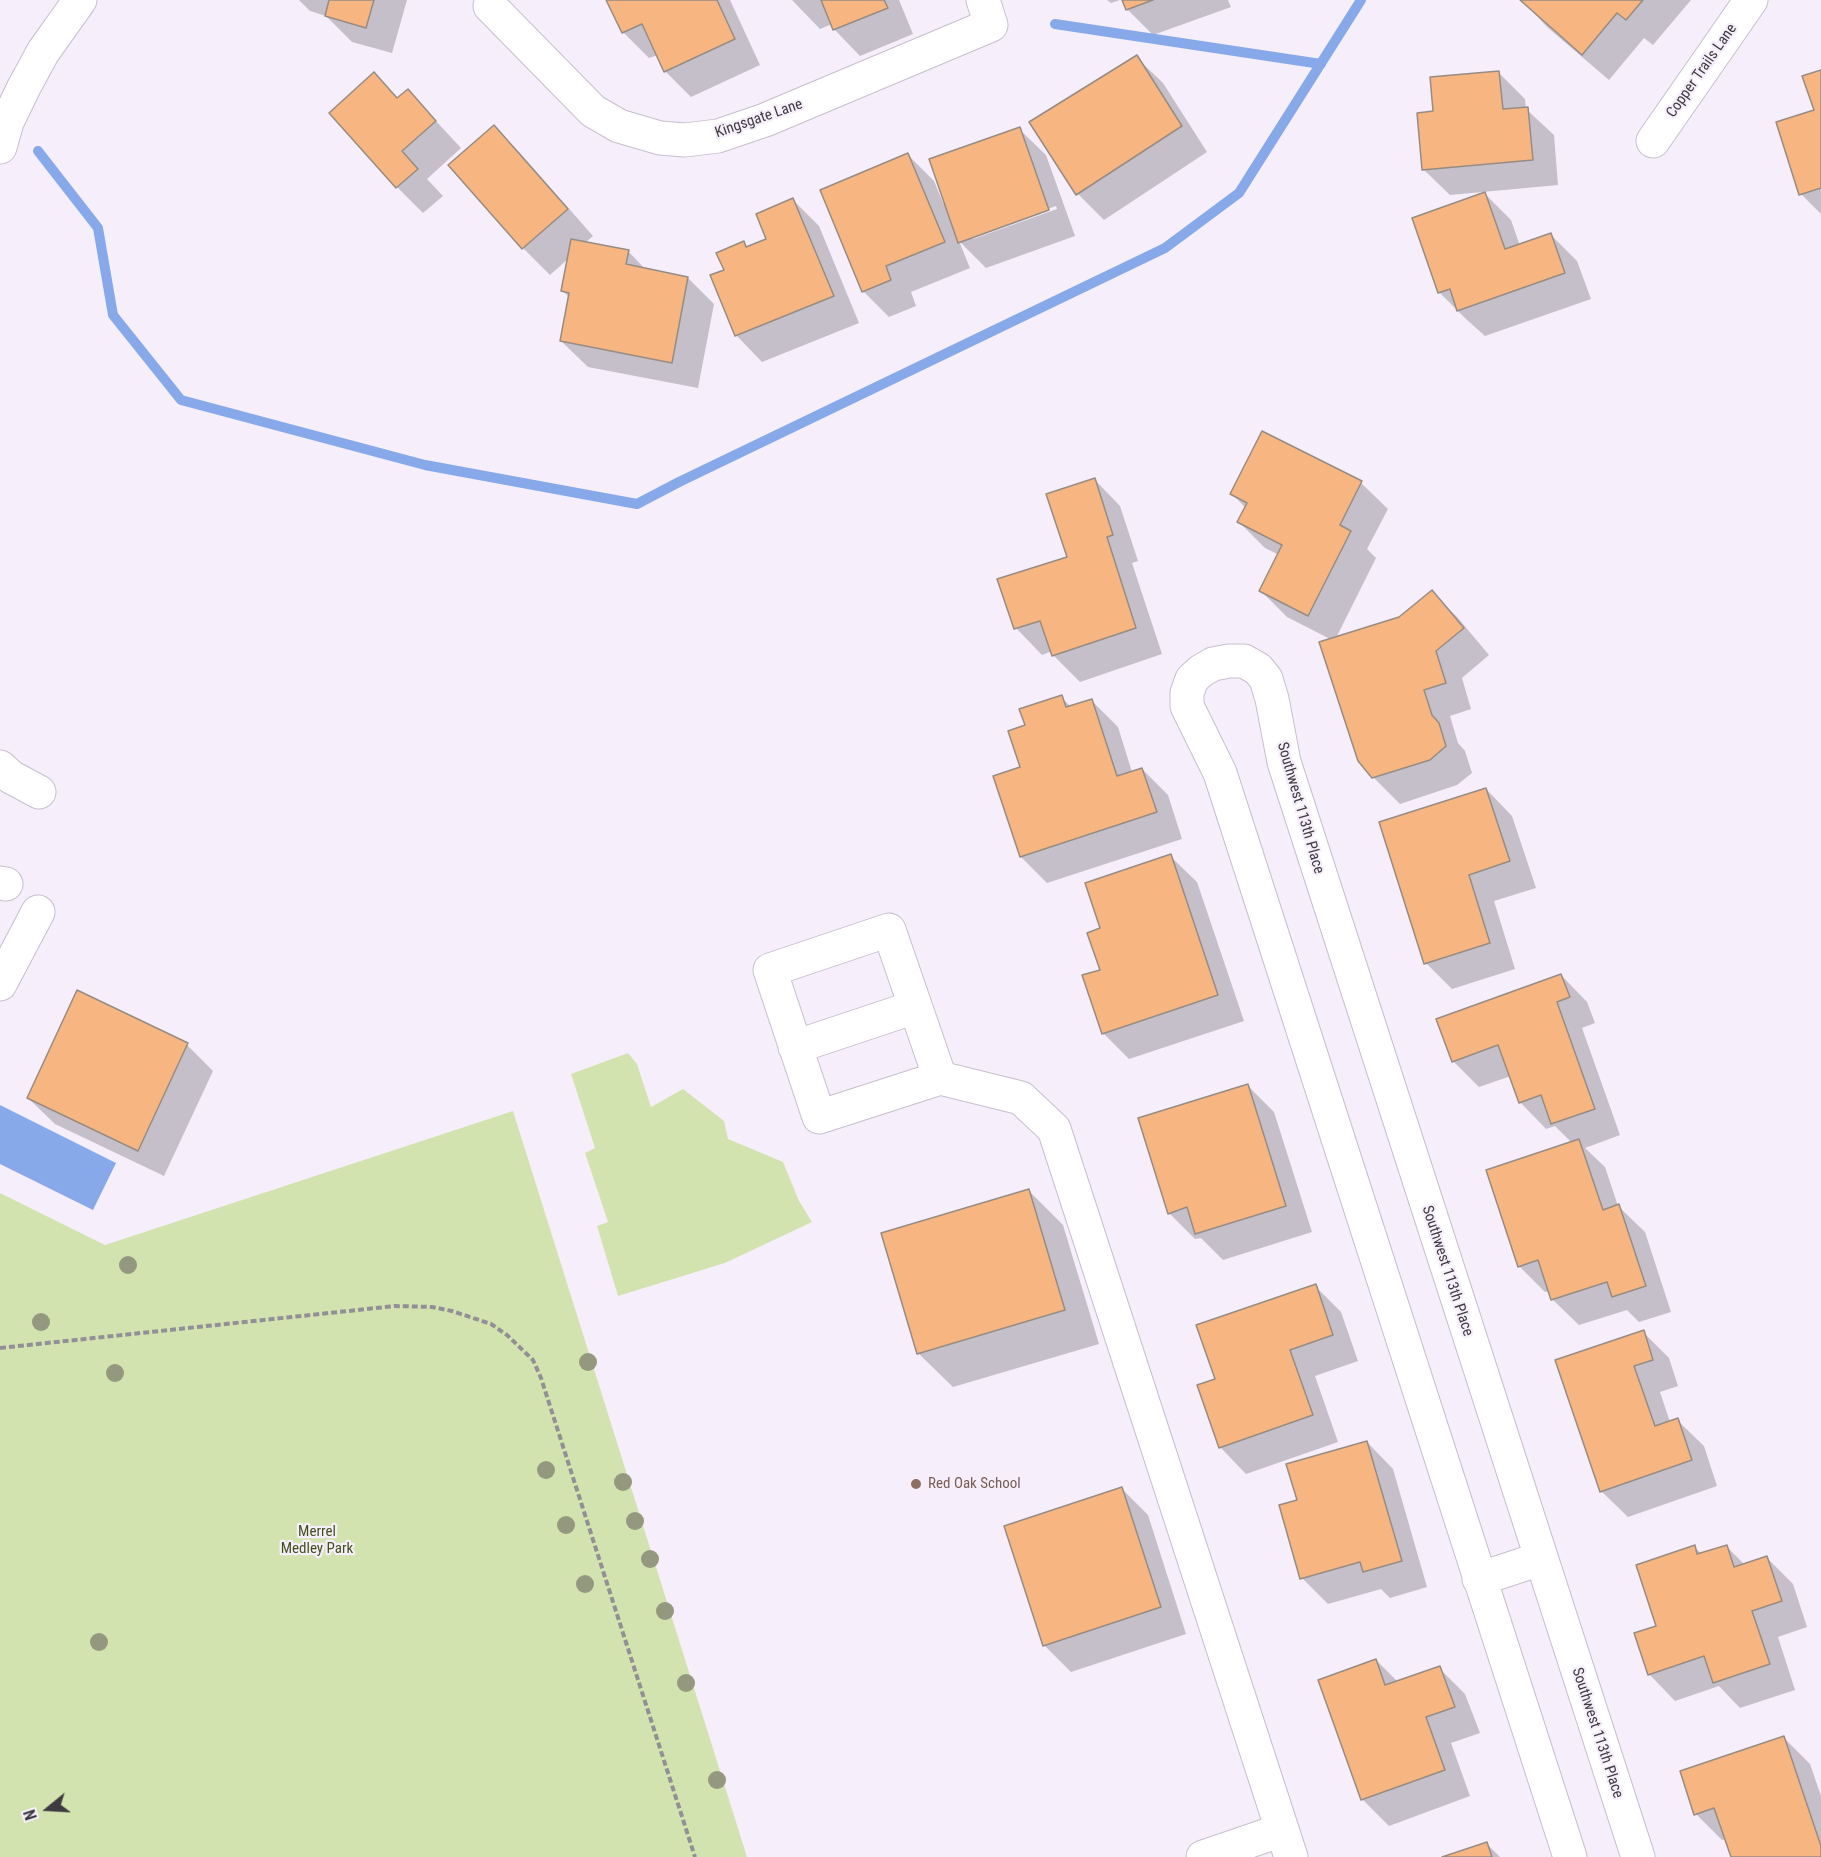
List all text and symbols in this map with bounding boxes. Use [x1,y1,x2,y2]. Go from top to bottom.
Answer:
street label: Copper Trails Lane [1663,21,1741,121]
street label: Kingsgate Lane [713,96,805,142]
street label: Southwest 113th Place [1273,740,1327,876]
street label: Southwest 113th Place [1417,1204,1477,1338]
place label: Red Oak School [928,1475,1021,1493]
marker: Red Oak School [909,1477,923,1491]
park label: Merrel Medley Park [281,1523,353,1558]
street label: Southwest 113th Place [1567,1666,1627,1800]
north arrow [18,1779,78,1839]
text: N [20,1807,41,1822]

